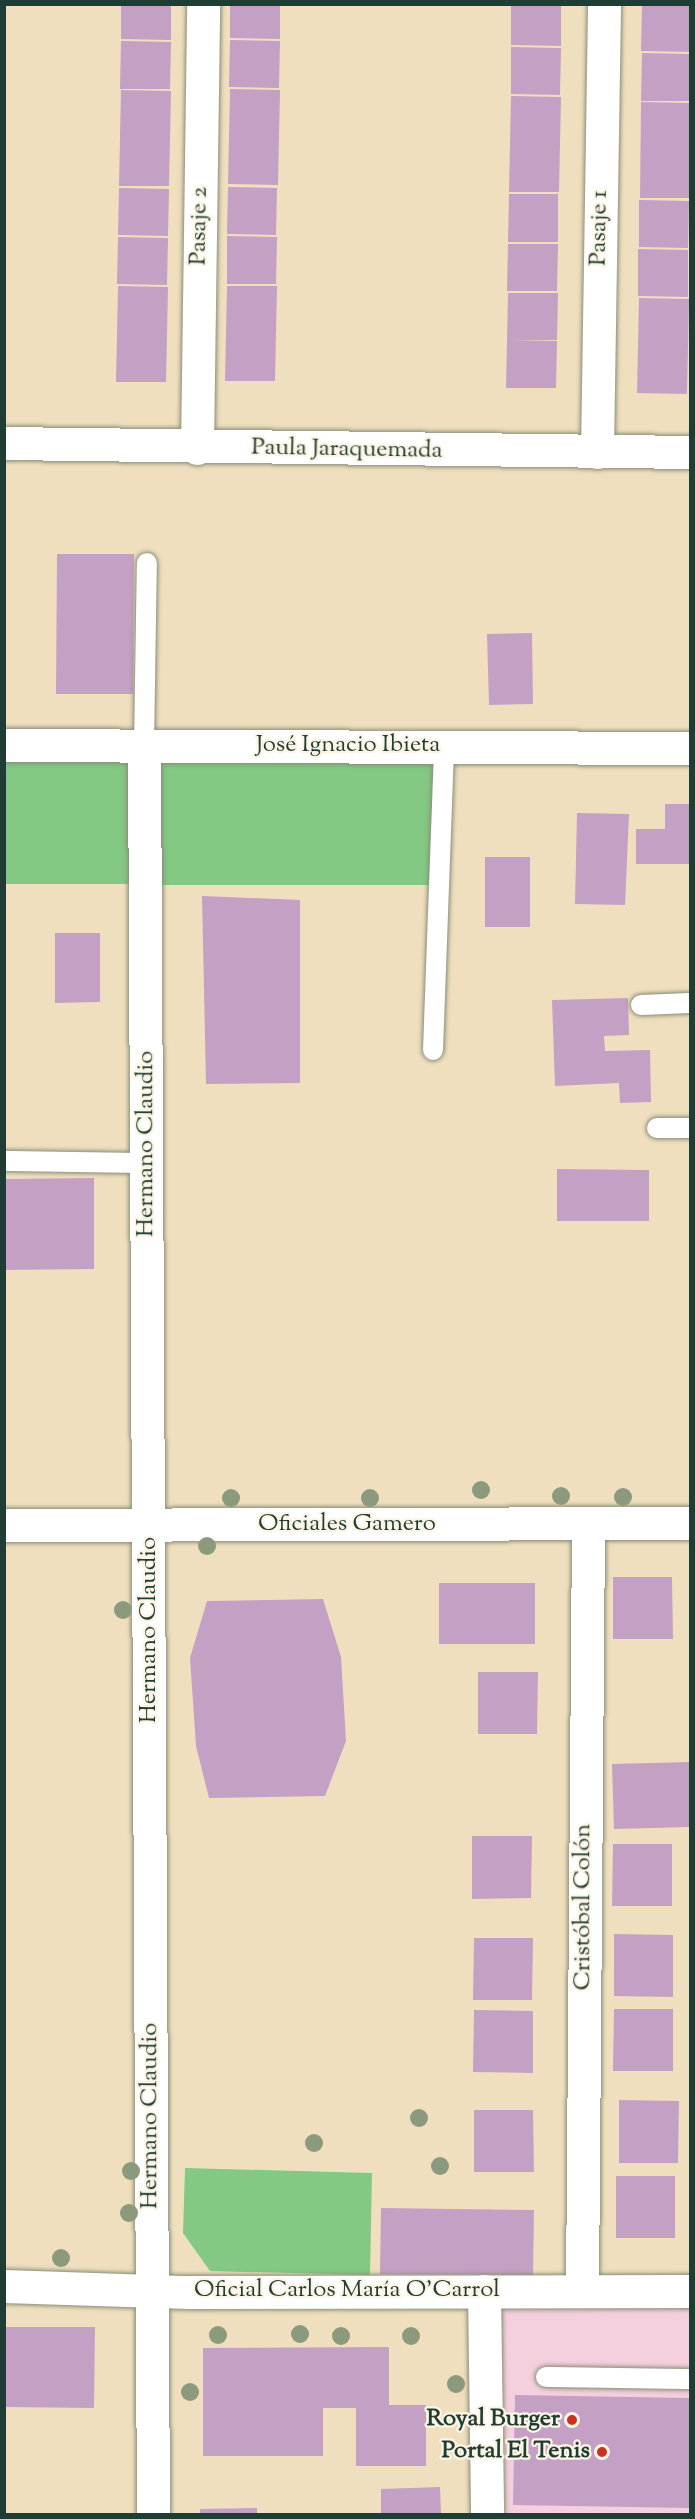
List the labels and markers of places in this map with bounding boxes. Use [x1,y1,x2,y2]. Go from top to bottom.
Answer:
place label: Royal Burger [426,2406,560,2434]
marker: Royal Burger [565,2413,579,2427]
place label: Portal El Tenis [442,2438,590,2466]
marker: Portal El Tenis [595,2445,609,2459]

